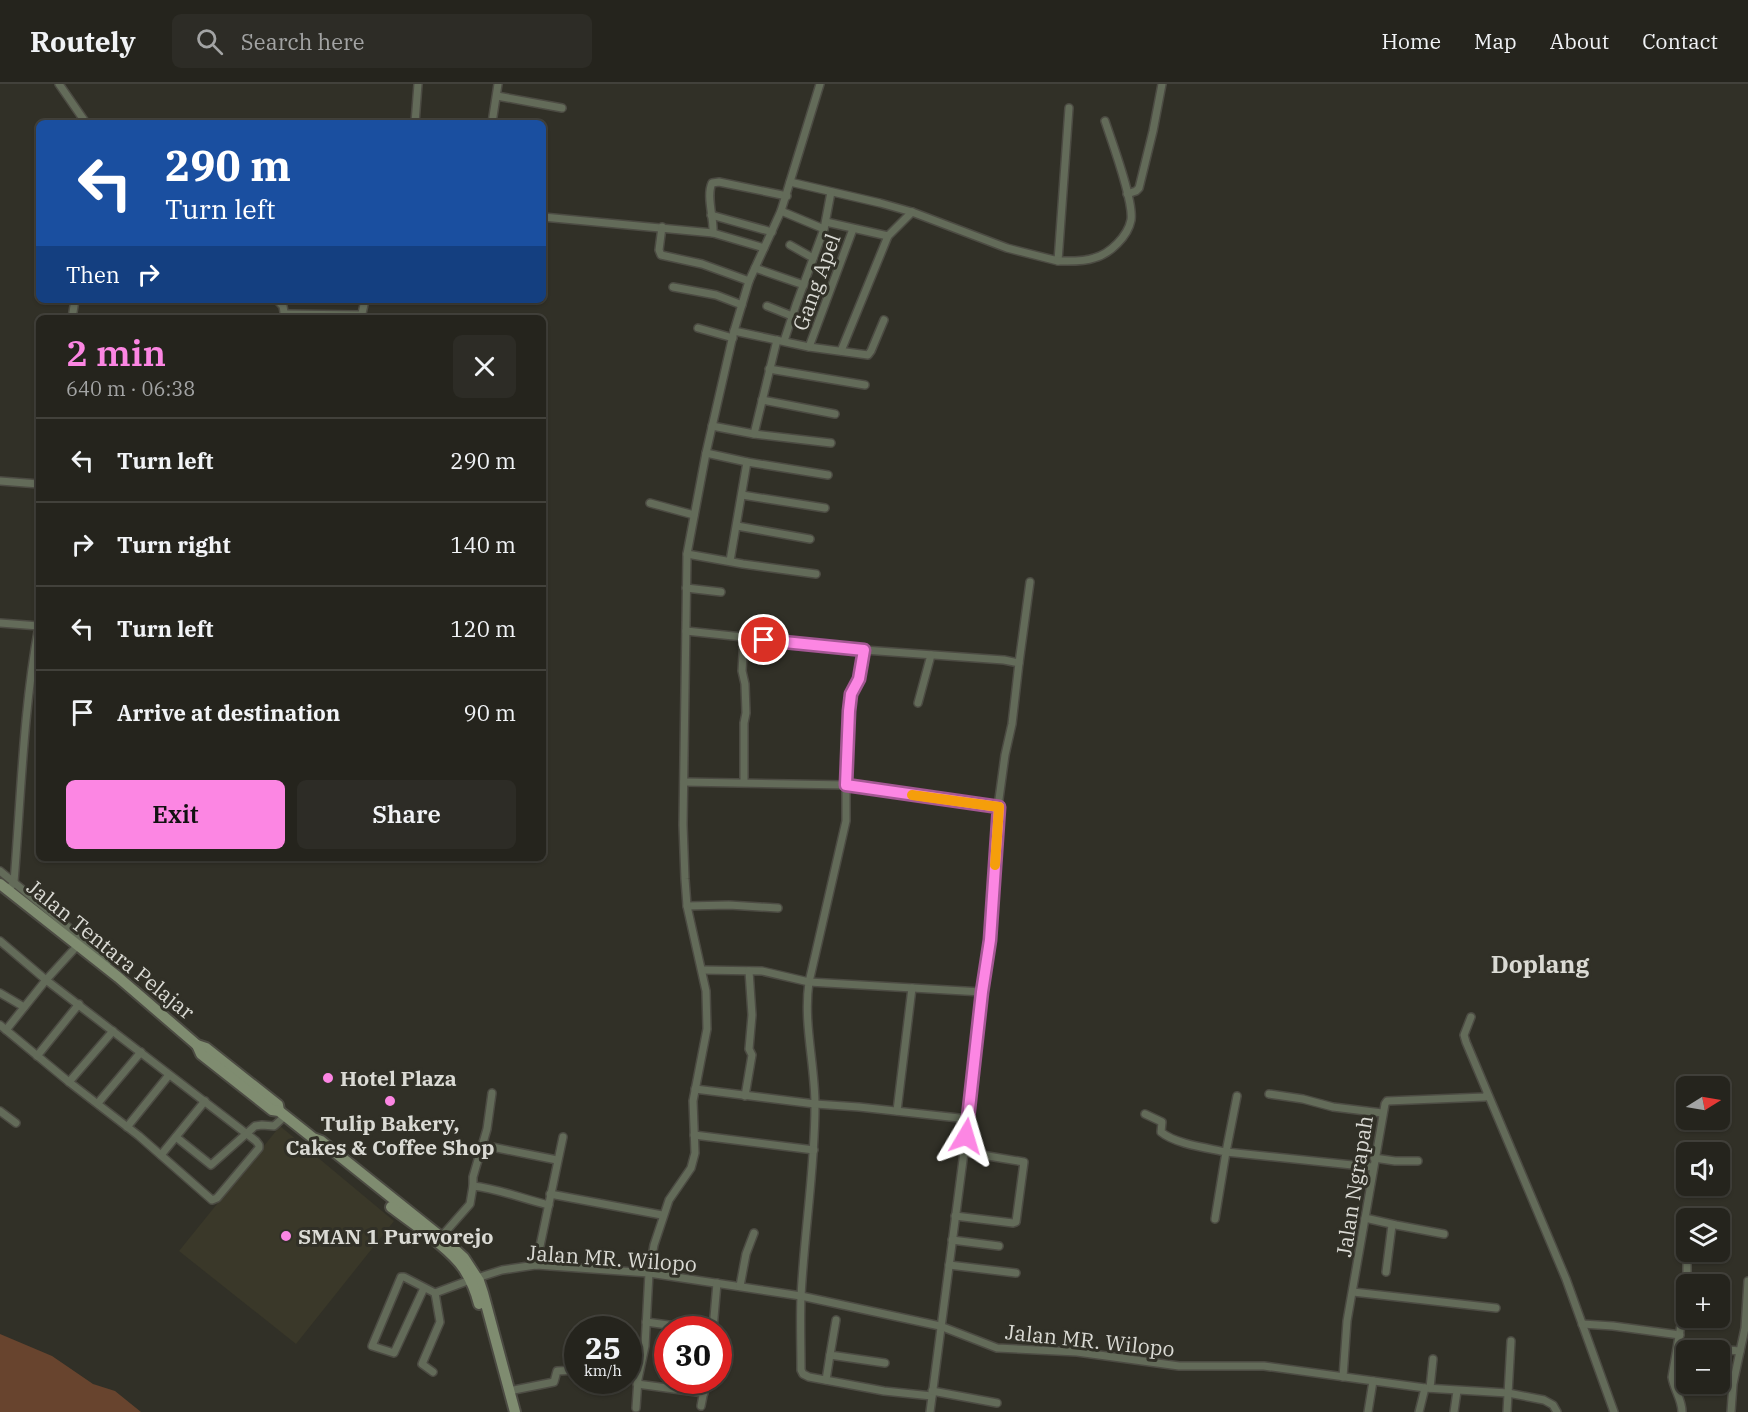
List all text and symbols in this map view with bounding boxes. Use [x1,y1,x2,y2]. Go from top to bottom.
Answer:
search box [172,14,592,68]
text: Routely [30,23,136,60]
icon: search [193,25,226,58]
text: Search here [241,27,365,56]
text: Home [1381,27,1441,55]
text: Map [1474,27,1517,55]
text: About [1550,27,1609,55]
text: Contact [1642,27,1718,55]
text: 290 m [165,138,291,193]
icon: left [66,144,144,222]
text: Turn left [165,191,276,226]
street label: Gang Apel [786,230,846,334]
icon: right [132,258,165,291]
text: Then [66,260,120,289]
text: 2 min [66,329,166,376]
button: close [453,335,516,398]
text: 640 m · 06:38 [66,375,195,402]
icon: left [66,444,99,477]
text: Turn left [117,446,213,475]
text: 290 m [450,446,516,475]
icon: right [66,528,99,561]
text: Turn right [117,530,231,559]
text: 140 m [450,530,516,559]
icon: left [66,612,99,645]
text: Turn left [117,614,213,643]
text: 120 m [450,614,516,643]
pin [738,614,789,665]
icon: arrive [747,623,780,656]
icon: arrive [66,696,99,729]
text: Arrive at destination [117,698,340,727]
text: 90 m [464,698,516,727]
button: Exit [66,780,285,849]
button: Share [297,780,516,849]
street label: Jalan Tentara Pelajar [21,873,201,1026]
district label: Doplang [1491,948,1589,980]
place label: Hotel Plaza [340,1064,457,1092]
marker: Hotel Plaza [321,1071,335,1085]
north arrow [1676,1076,1730,1130]
map controls [1676,1076,1730,1394]
marker: Tulip Bakery, Cakes & Coffee Shop [383,1094,397,1108]
position arrow [934,1104,998,1168]
place label: Tulip Bakery, Cakes & Coffee Shop [285,1109,495,1161]
street label: Jalan Ngrapah [1329,1113,1379,1259]
button: sound [1676,1142,1730,1196]
button: layers [1676,1208,1730,1262]
place label: SMAN 1 Purworejo [298,1222,493,1250]
marker: SMAN 1 Purworejo [279,1229,293,1243]
street label: Jalan MR. Wilopo [526,1238,698,1278]
button: + [1676,1274,1730,1328]
speed limit sign: 30 [654,1316,732,1394]
street label: Jalan MR. Wilopo [1004,1317,1176,1363]
text: 25 [585,1328,621,1367]
button: − [1676,1340,1730,1394]
text: km/h [584,1361,622,1380]

